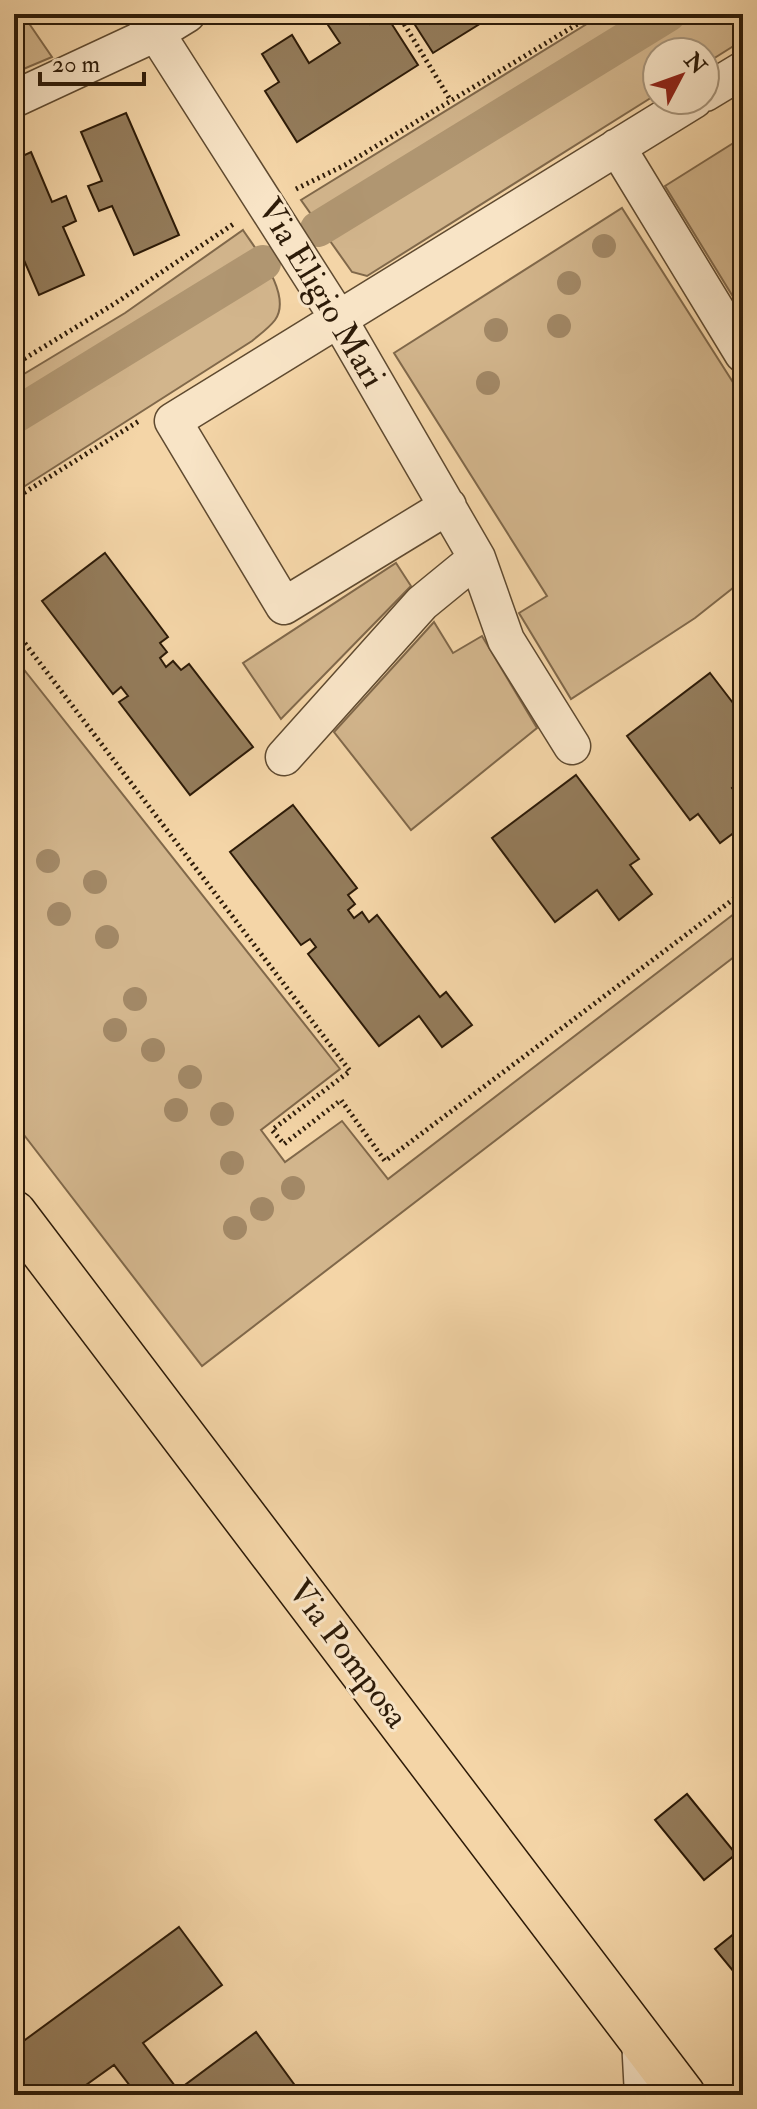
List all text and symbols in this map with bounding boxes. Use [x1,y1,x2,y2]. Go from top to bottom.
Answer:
scale bar [40,36,144,86]
north arrow [641,36,721,116]
text: N [678,46,713,80]
text: 20 m [52,49,101,80]
street label: Via Eligio Mari [247,190,395,396]
street label: Via Pomposa [278,1571,418,1738]

